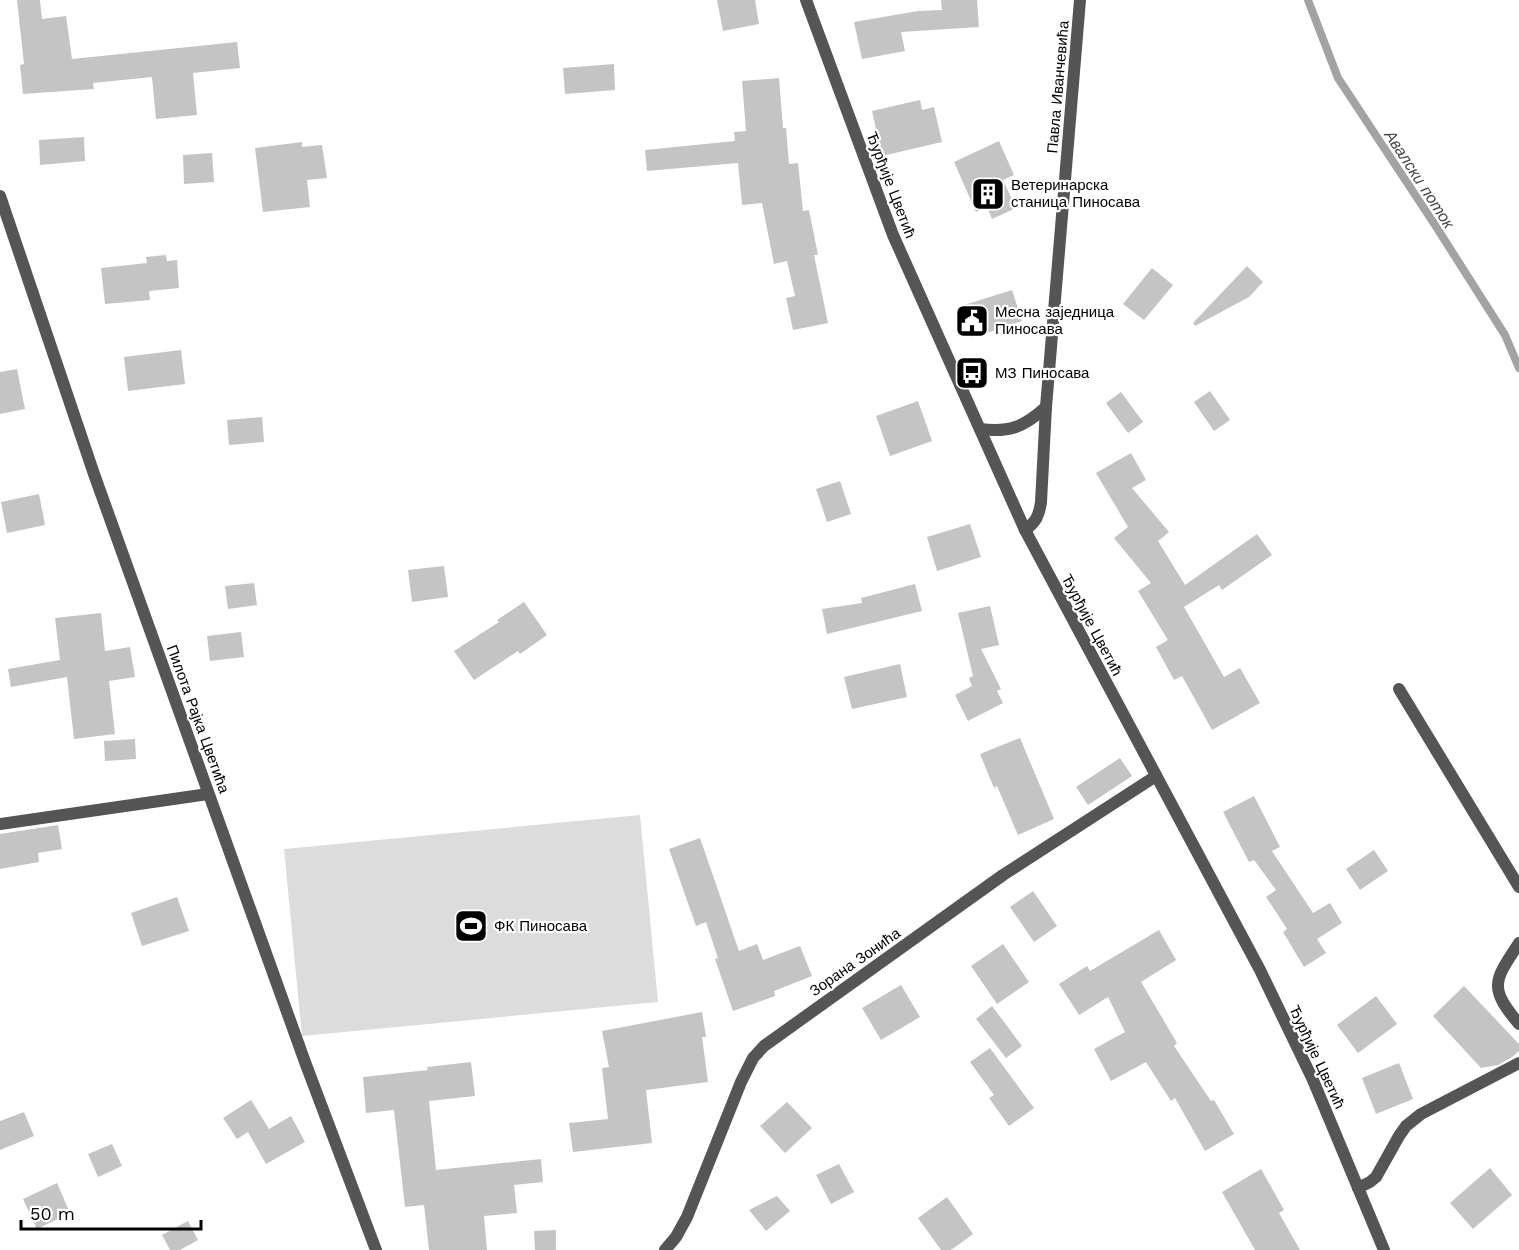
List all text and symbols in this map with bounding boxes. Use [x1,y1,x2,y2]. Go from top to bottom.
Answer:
street label: Павла Иванчевића [1043,19,1073,154]
water label: Авалски поток [1380,126,1459,233]
street label: Ђурђије Цветић [862,129,920,241]
building icon: Ветеринарска станица Пиносава [970,176,1006,212]
place label: Ветеринарска станица Пиносава [1011,176,1141,211]
public building icon: Месна заједница Пиносава [954,303,990,339]
place label: Месна заједница Пиносава [995,303,1115,338]
bus stop icon: МЗ Пиносава [954,355,990,391]
place label: МЗ Пиносава [995,364,1090,382]
street label: Ђурђије Цветић [1058,571,1126,679]
street label: Пилота Рајка Цветића [163,642,233,796]
sports icon: ФК Пиносава [453,908,489,944]
place label: ФК Пиносава [494,917,588,935]
street label: Зорана Зонића [806,924,904,1000]
street label: Ђурђије Цветић [1285,1002,1349,1112]
scale bar [21,1193,201,1231]
text: 50 m [30,1203,75,1224]

